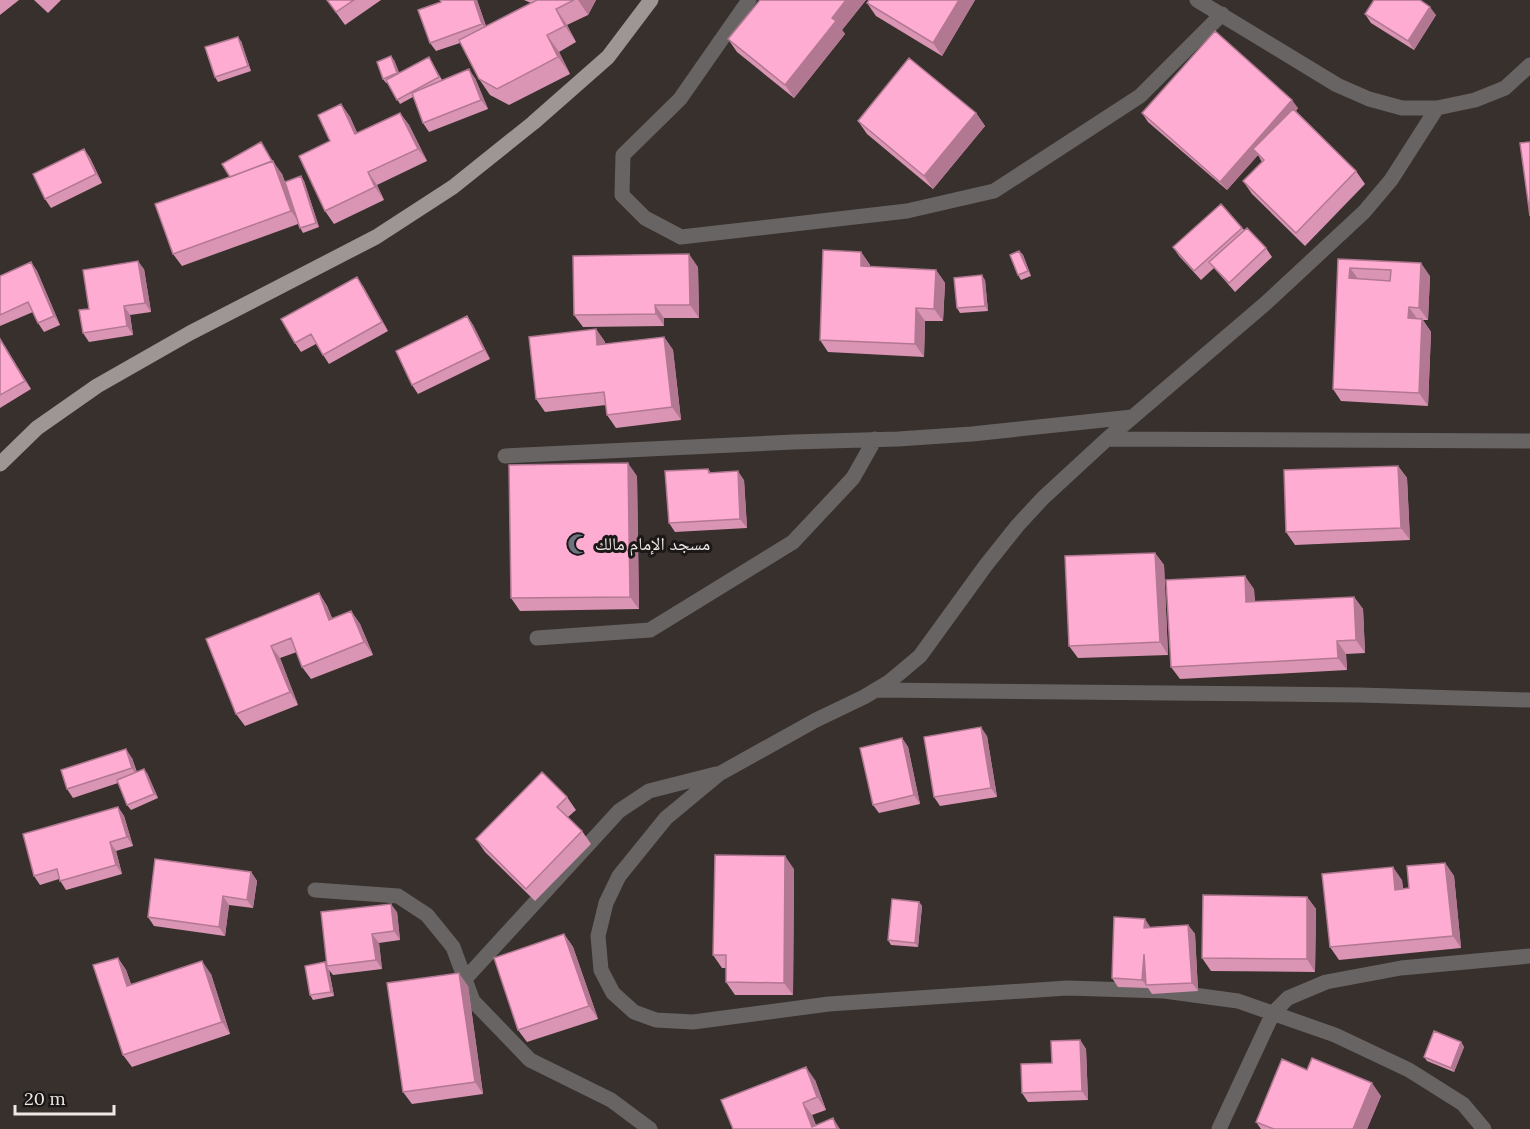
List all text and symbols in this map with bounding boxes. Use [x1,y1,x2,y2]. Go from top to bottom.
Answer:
mosque icon: مسجد الإمام مالك [566,532,590,556]
place label: مسجد الإمام مالك [595,532,710,556]
scale bar [15,1078,114,1116]
text: 20 m [24,1087,66,1110]

